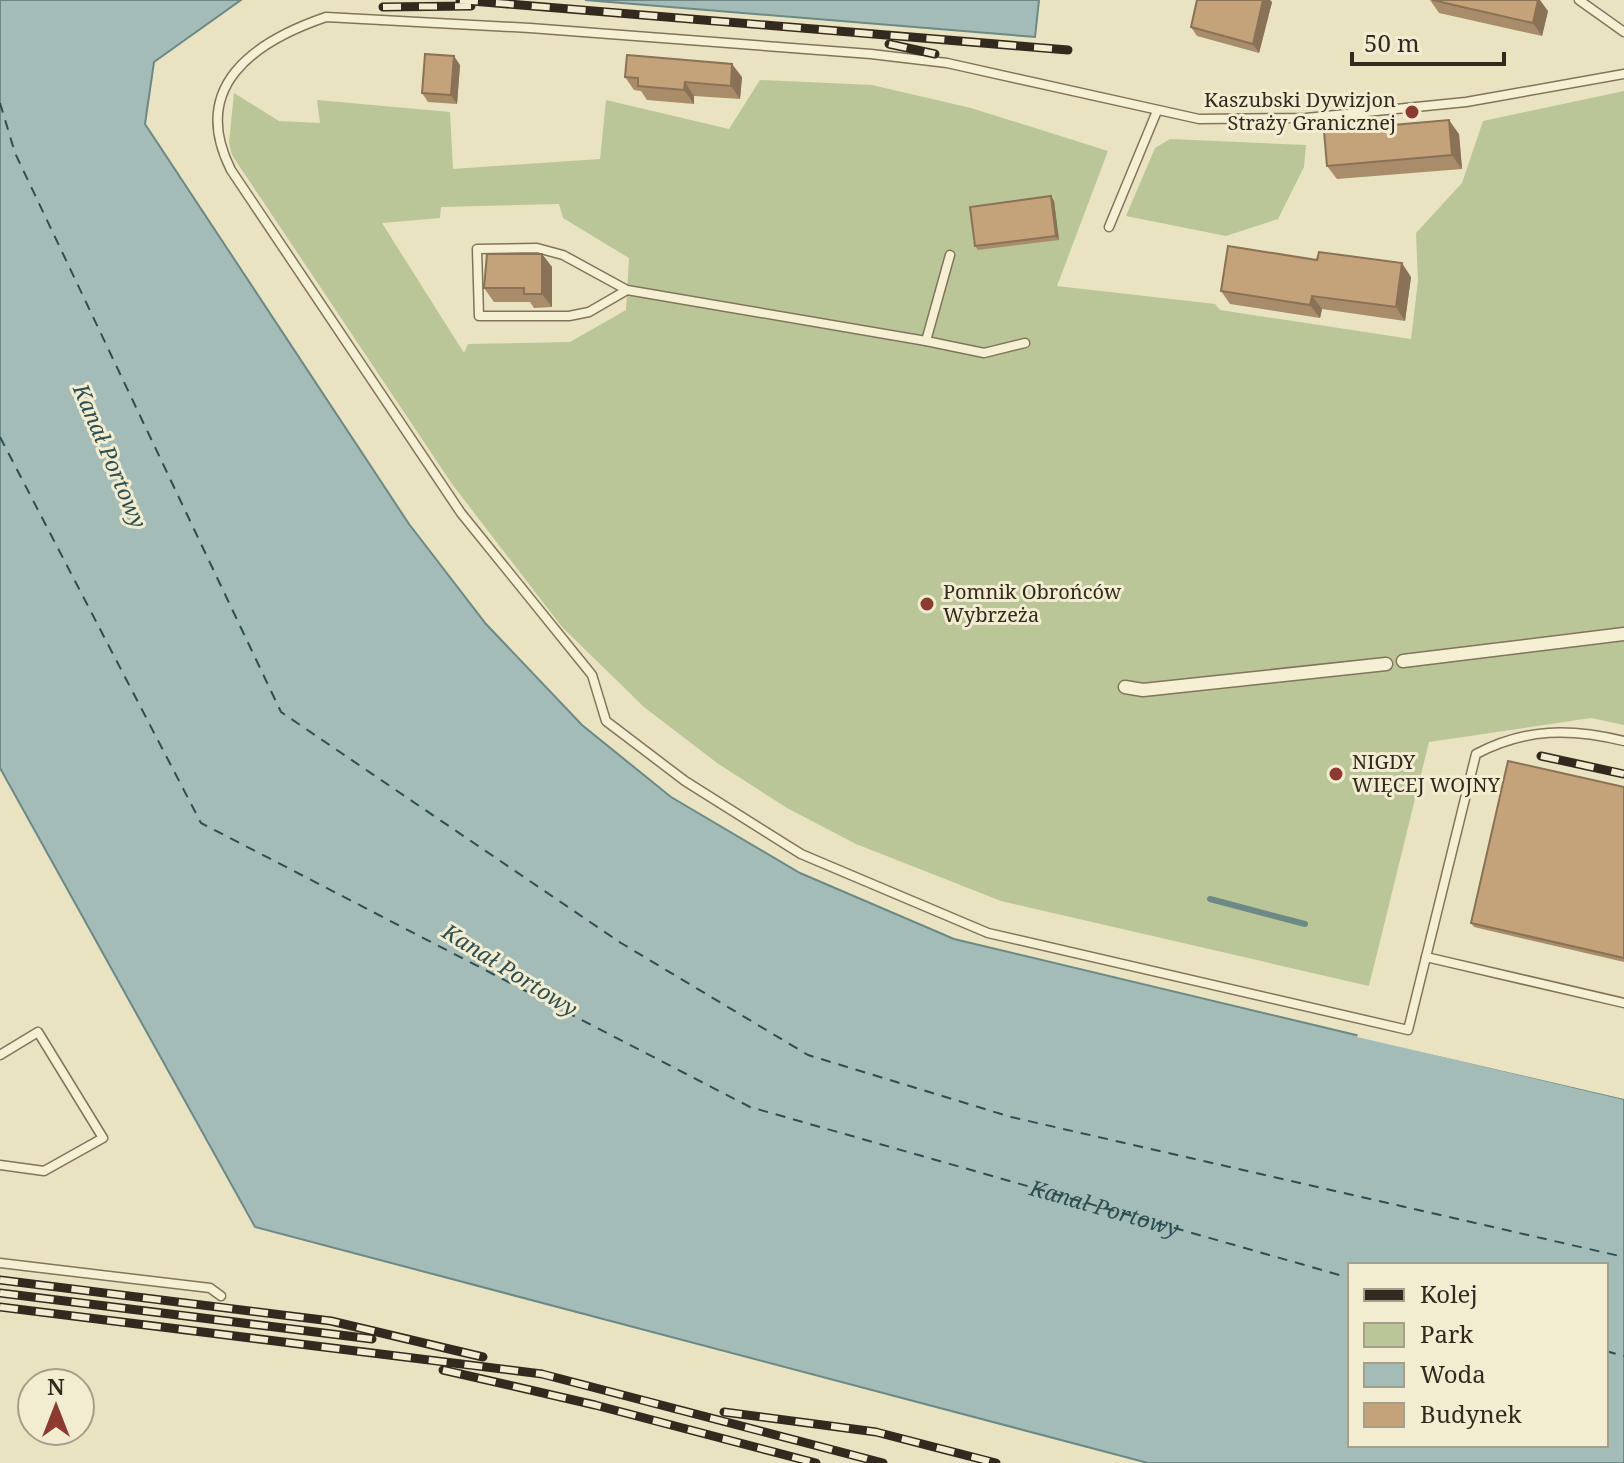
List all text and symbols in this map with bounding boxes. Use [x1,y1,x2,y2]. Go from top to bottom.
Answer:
scale bar [1352,16,1504,66]
text: 50 m [1364,26,1420,59]
place label: Kaszubski Dywizjon Straży Granicznej [1204,86,1396,136]
marker: Kaszubski Dywizjon Straży Granicznej [1403,103,1421,121]
water label: Kanał Portowy [67,378,155,532]
place label: Pomnik Obrońców Wybrzeża [943,578,1122,628]
marker: Pomnik Obrońców Wybrzeża [918,595,936,613]
place label: NIGDY WIĘCEJ WOJNY [1352,748,1501,798]
marker: NIGDY WIĘCEJ WOJNY [1327,765,1345,783]
water label: Kanał Portowy [437,915,584,1023]
water label: Kanał Portowy [1026,1171,1183,1243]
legend [1348,1263,1608,1447]
text: Kolej [1420,1277,1478,1310]
text: Park [1420,1317,1474,1350]
text: Woda [1420,1357,1486,1390]
north arrow [16,1367,96,1447]
text: N [47,1371,65,1401]
text: Budynek [1420,1397,1523,1430]

